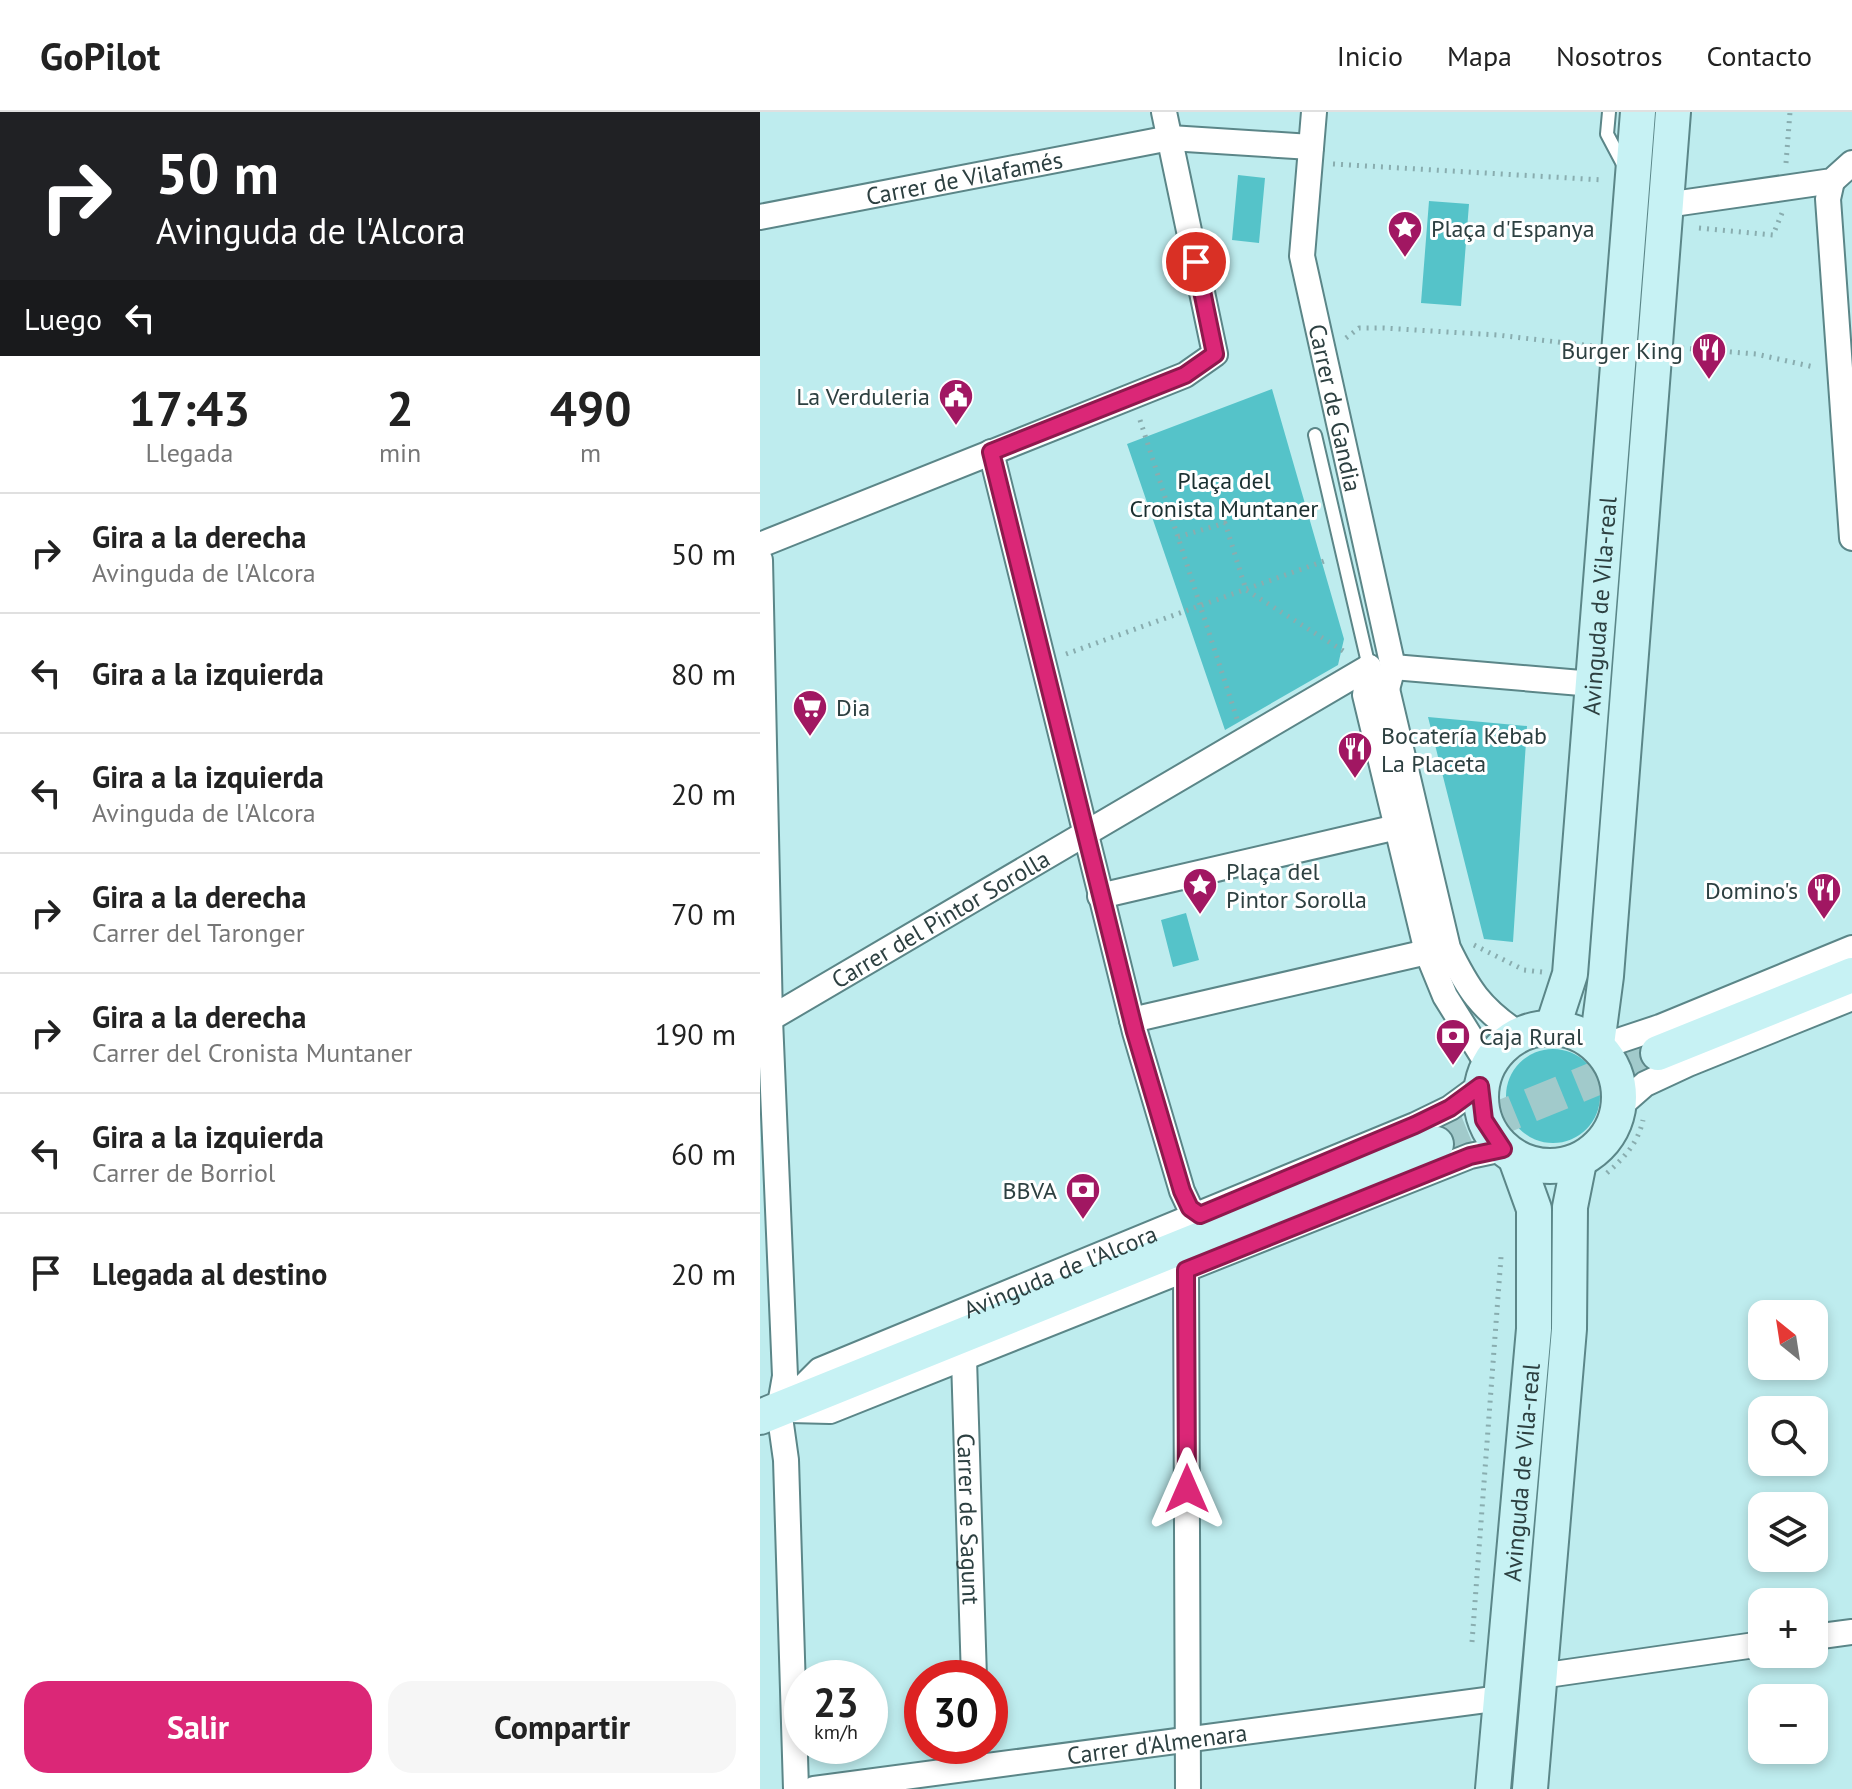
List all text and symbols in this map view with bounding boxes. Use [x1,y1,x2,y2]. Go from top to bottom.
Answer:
text: GoPilot [40,31,160,80]
text: Inicio [1337,37,1403,74]
text: Mapa [1447,37,1512,74]
text: Nosotros [1556,37,1662,74]
text: Contacto [1706,37,1812,74]
text: 50 m [156,137,279,209]
icon: right [24,144,128,248]
street label: Carrer de Vilafamés [863,144,1065,212]
text: Avinguda de l'Alcora [156,207,466,254]
place icon: Plaça d'Espanya [1386,209,1424,259]
place label: Plaça d'Espanya [1431,213,1595,244]
pin [1162,228,1230,296]
icon: arrive [1174,240,1218,284]
icon: left [118,296,162,340]
text: Luego [24,299,102,338]
street label: Carrer de Gandia [1302,321,1369,495]
restaurant icon: Burger King [1690,331,1728,381]
place label: Burger King [1561,335,1683,366]
text: 17:43 [129,377,250,439]
text: 2 [386,377,414,439]
text: 490 [550,377,631,439]
public building icon: La Verduleria [937,377,975,427]
place label: La Verduleria [796,381,930,412]
text: Llegada [146,436,233,469]
text: min [379,436,421,469]
text: m [580,436,601,469]
park label: Plaça del Cronista Muntaner [1130,465,1319,524]
street label: Avinguda de Vila-real [1575,495,1623,716]
text: Gira a la derecha [92,517,306,556]
icon: right [24,531,68,575]
text: 50 m [671,534,736,573]
text: Avinguda de l'Alcora [92,556,316,589]
icon: left [24,651,68,695]
text: Gira a la izquierda [92,654,324,693]
text: 80 m [671,654,736,693]
supermarket icon: Dia [791,688,829,738]
place label: Dia [836,692,870,723]
place label: Bocatería Kebab La Placeta [1381,720,1547,779]
restaurant icon: Bocatería Kebab La Placeta [1336,730,1374,780]
text: Gira a la izquierda [92,757,324,796]
icon: left [24,771,68,815]
text: 20 m [671,774,736,813]
text: Avinguda de l'Alcora [92,796,316,829]
street label: Carrer del Pintor Sorolla [826,843,1055,995]
place label: Plaça del Pintor Sorolla [1226,856,1367,915]
place icon: Plaça del Pintor Sorolla [1181,866,1219,916]
restaurant icon: Domino's [1805,871,1843,921]
place label: Domino's [1705,875,1798,906]
text: Gira a la derecha [92,877,306,916]
icon: right [24,891,68,935]
text: 70 m [671,894,736,933]
text: Carrer del Taronger [92,916,305,949]
text: Gira a la derecha [92,997,306,1036]
icon: right [24,1011,68,1055]
text: 190 m [655,1014,736,1053]
bank icon: Caja Rural [1434,1017,1472,1067]
place label: Caja Rural [1479,1021,1583,1052]
text: Carrer del Cronista Muntaner [92,1036,412,1069]
text: Gira a la izquierda [92,1117,324,1156]
icon: left [24,1131,68,1175]
text: 60 m [671,1134,736,1173]
text: Carrer de Borriol [92,1156,275,1189]
bank icon: BBVA [1064,1171,1102,1221]
place label: BBVA [1002,1175,1057,1206]
street label: Avinguda de l'Alcora [959,1218,1161,1325]
icon: arrive [24,1251,68,1295]
text: Llegada al destino [92,1254,327,1293]
text: 20 m [671,1254,736,1293]
north arrow [1748,1300,1828,1380]
map controls [1748,1300,1828,1764]
street label: Avinguda de Vila-real [1496,1362,1546,1583]
button: search [1748,1396,1828,1476]
street label: Carrer de Sagunt [951,1433,987,1605]
position arrow [1145,1447,1229,1531]
button: layers [1748,1492,1828,1572]
button: + [1748,1588,1828,1668]
speed limit sign: 30 [904,1660,1008,1764]
text: 23 [813,1676,859,1728]
button: Salir [24,1681,372,1773]
button: Compartir [388,1681,736,1773]
button: − [1748,1684,1828,1764]
street label: Carrer d'Almenara [1065,1716,1249,1771]
text: km/h [814,1719,858,1745]

